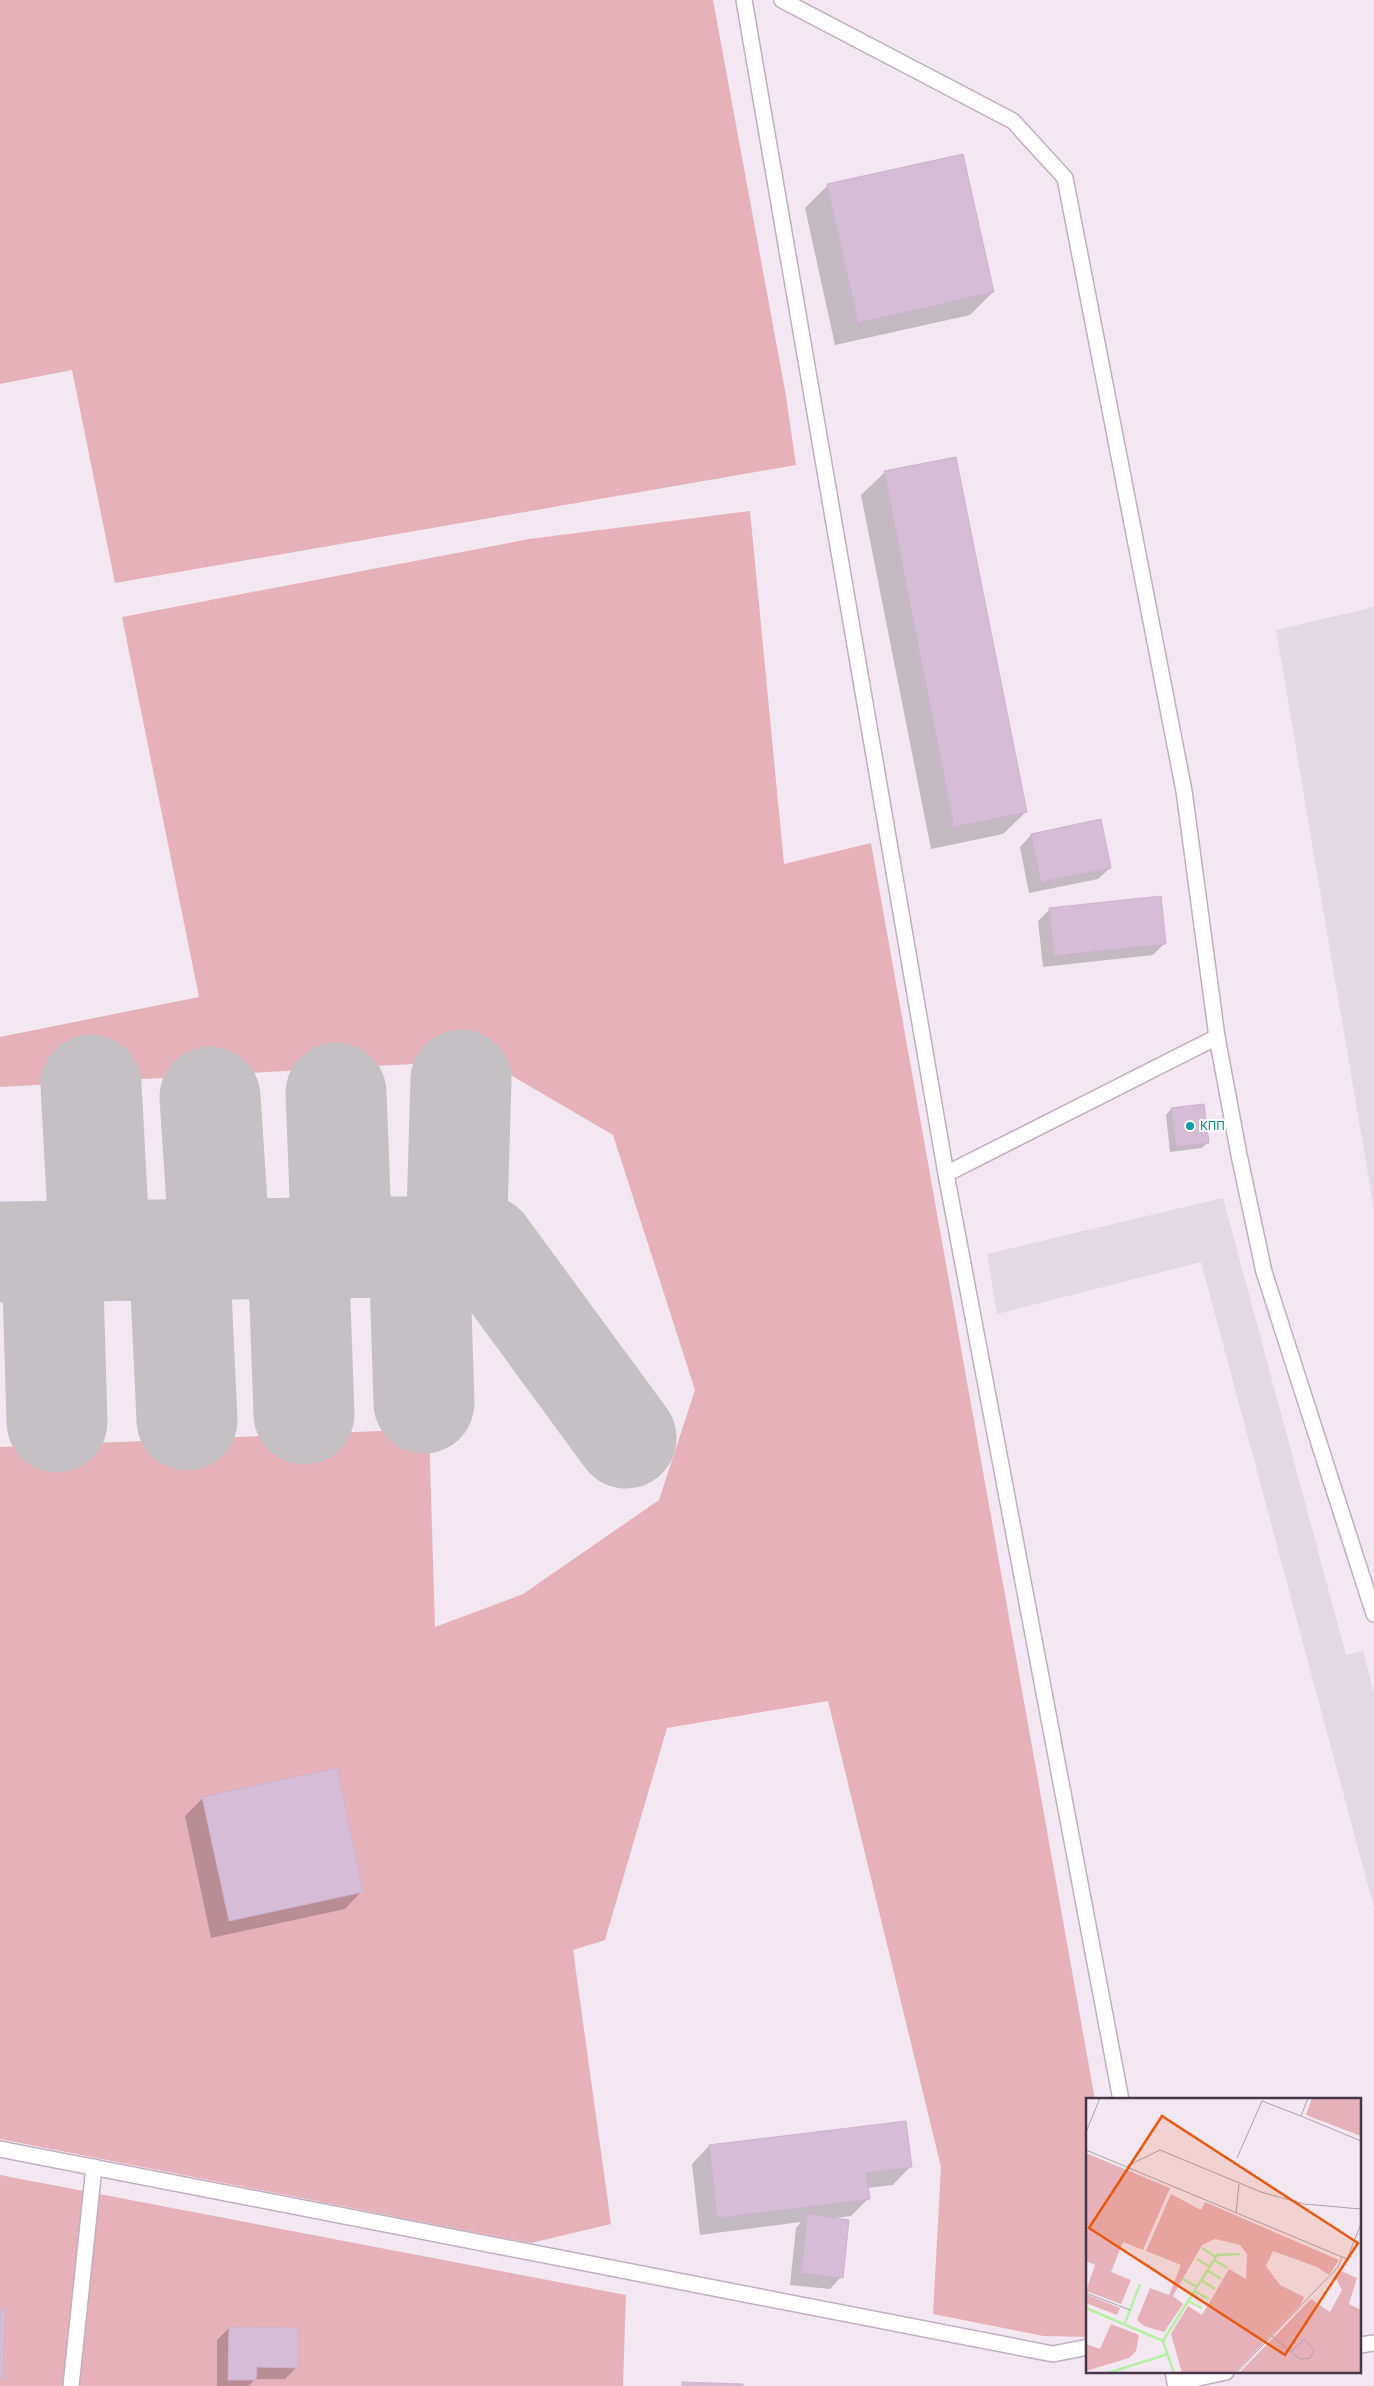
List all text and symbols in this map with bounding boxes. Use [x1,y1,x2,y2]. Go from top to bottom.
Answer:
place label: КПП [1200,1119,1225,1133]
marker: КПП [1184,1120,1196,1132]
inset map [1086,2098,1362,2374]

